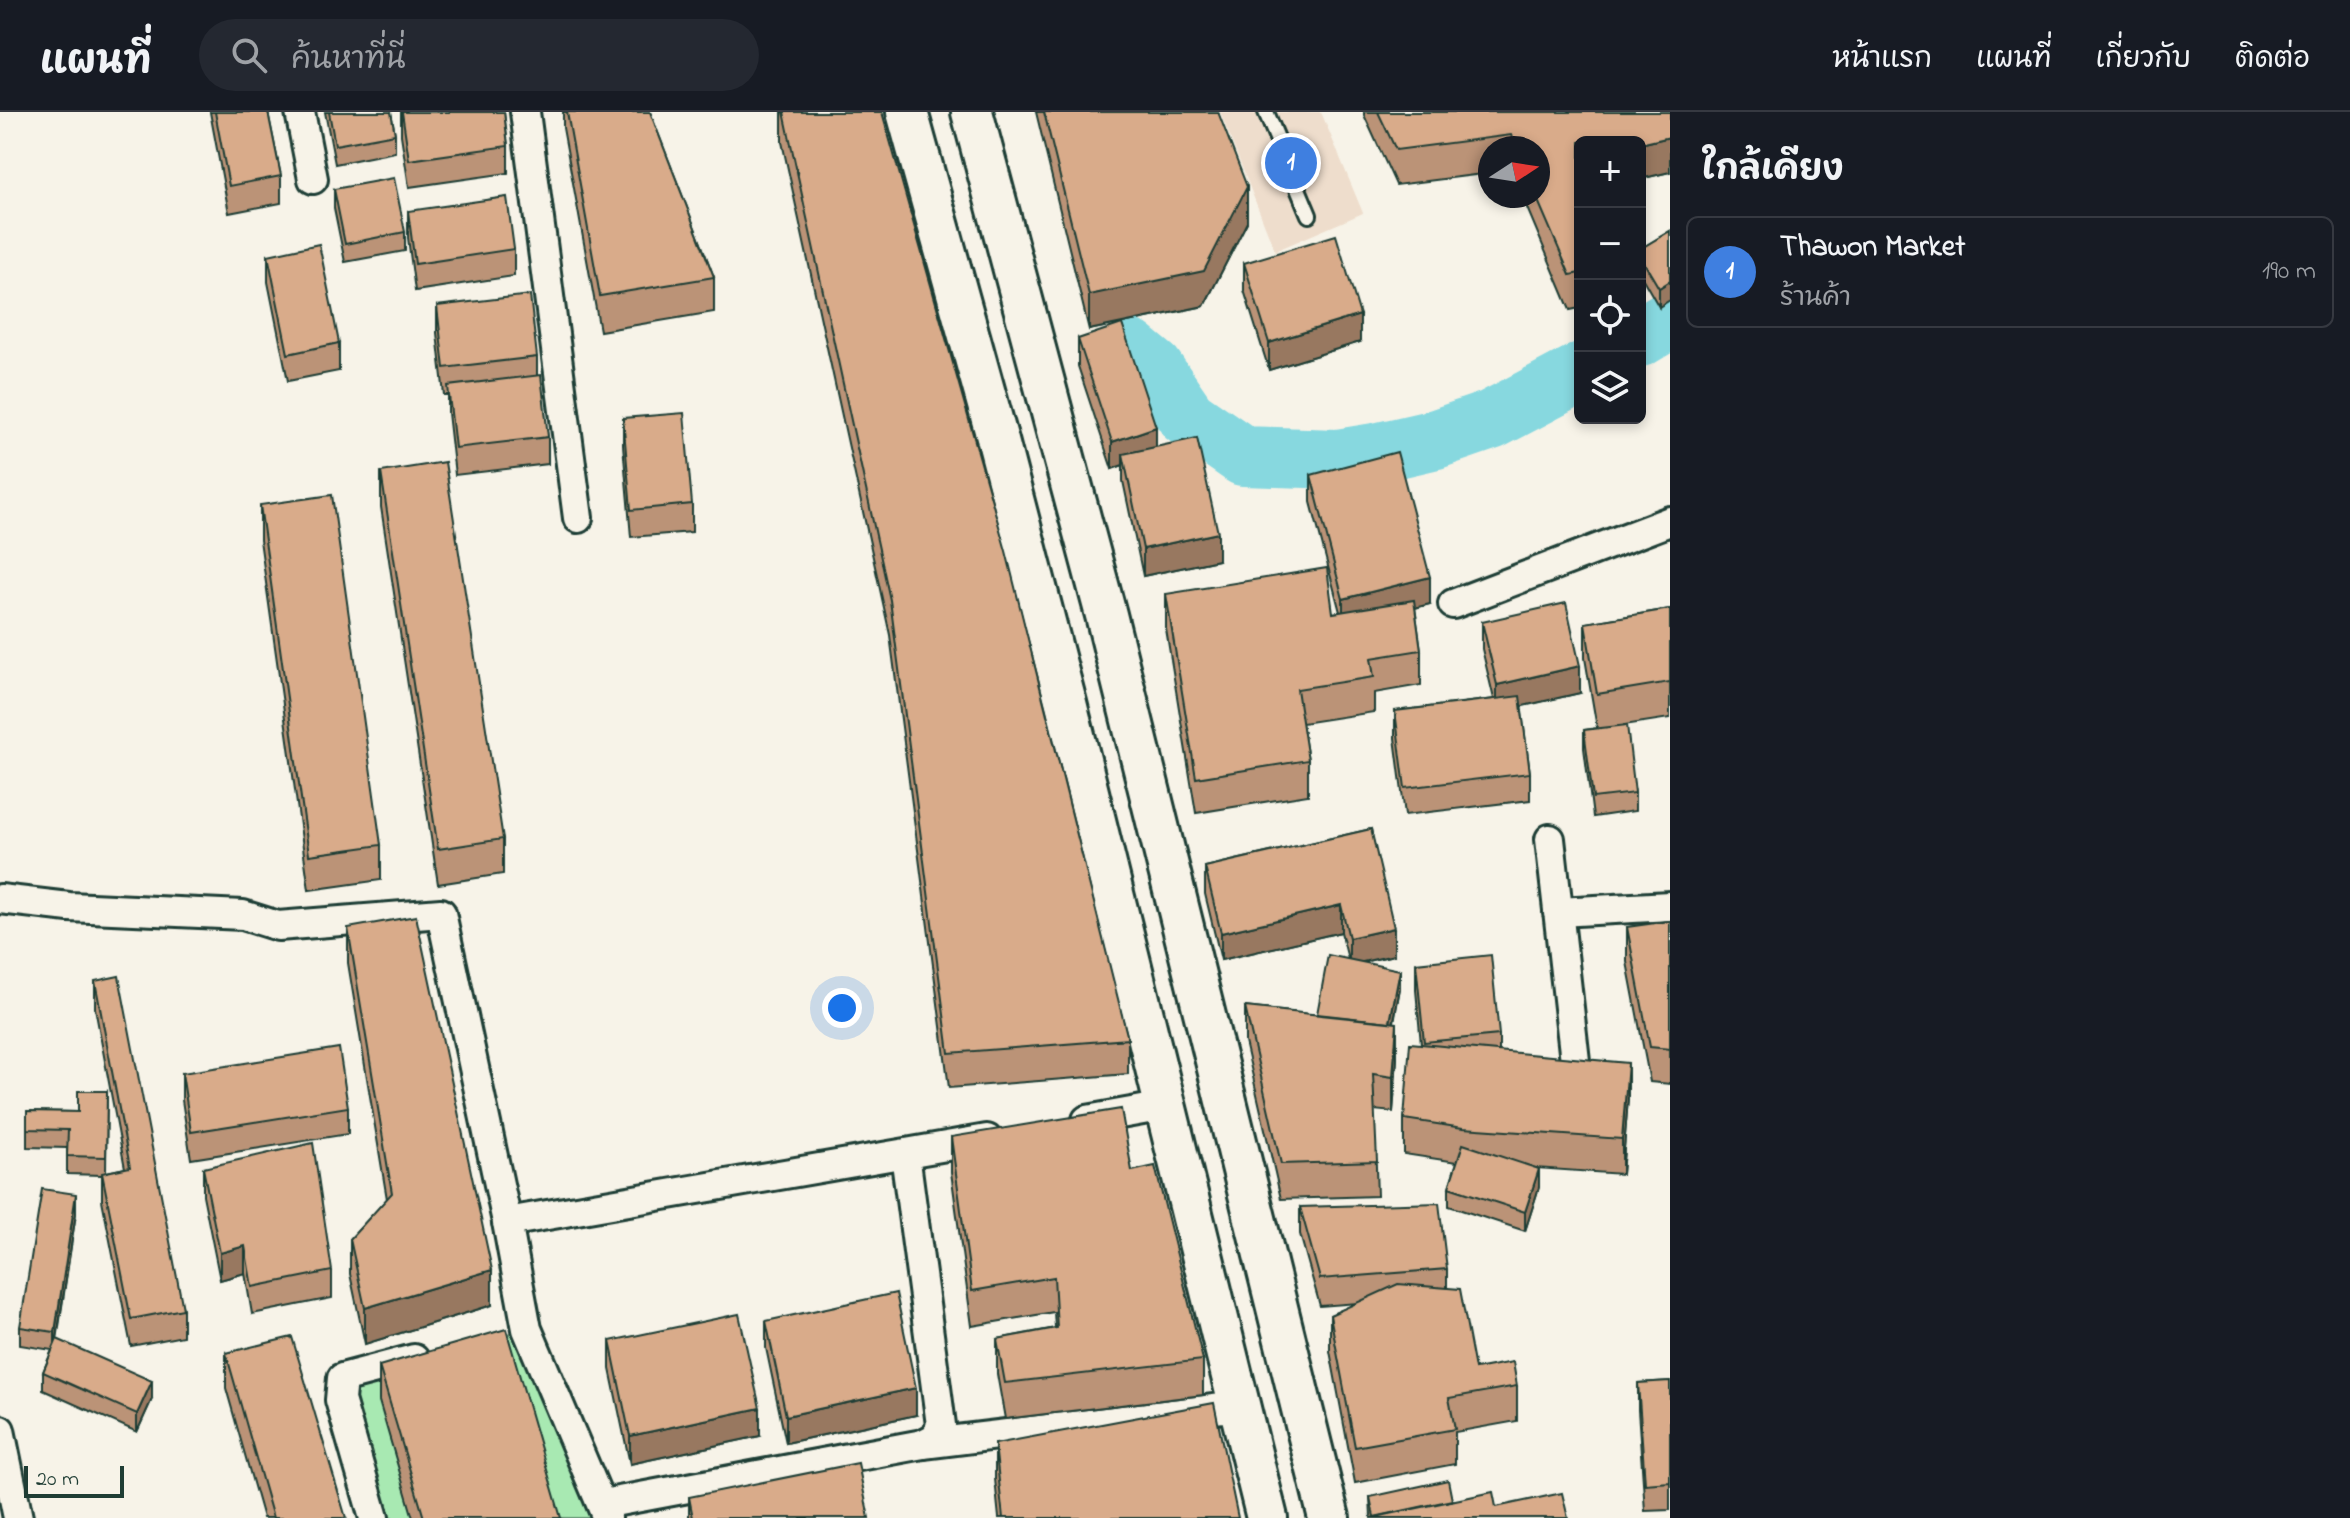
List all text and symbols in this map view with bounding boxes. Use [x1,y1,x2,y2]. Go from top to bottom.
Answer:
search box [199,19,759,91]
icon: search [227,33,271,77]
text: แผนที่ [40,35,151,91]
text: ค้นหาที่นี่ [291,39,405,83]
text: หน้าแรก [1832,40,1932,81]
text: แผนที่ [1976,40,2052,81]
text: เกี่ยวกับ [2096,40,2191,81]
text: ติดต่อ [2235,40,2310,81]
pin: 1 [1265,133,1317,193]
north arrow [1478,136,1550,208]
map controls [1574,136,1646,424]
button: + [1574,136,1646,208]
text: ใกล้เคียง [1702,146,1844,196]
button: − [1574,208,1646,280]
text: Thawon Market [1780,226,1965,270]
text: 1 [1726,253,1734,291]
text: 190 m [2262,253,2316,291]
button: locate [1574,280,1646,352]
text: ร้านค้า [1780,280,1851,318]
button: layers [1574,352,1646,424]
your location [822,988,862,1028]
scale bar [24,1462,124,1498]
text: 20 m [36,1464,79,1496]

